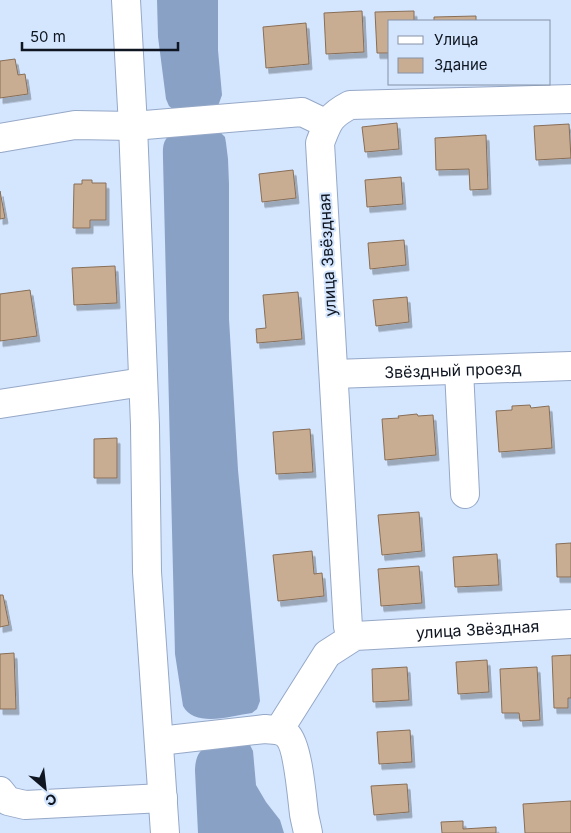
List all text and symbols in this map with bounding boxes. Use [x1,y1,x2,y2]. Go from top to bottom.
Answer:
scale bar [22,20,179,52]
legend [388,20,551,85]
text: 50 m [30,27,66,46]
text: Улица [434,30,478,49]
text: Здание [434,55,488,74]
street label: улица Звёздная [314,193,340,317]
street label: Звёздный проезд [384,358,522,382]
street label: улица Звёздная [415,616,540,643]
north arrow [20,763,70,813]
text: С [43,790,60,810]

